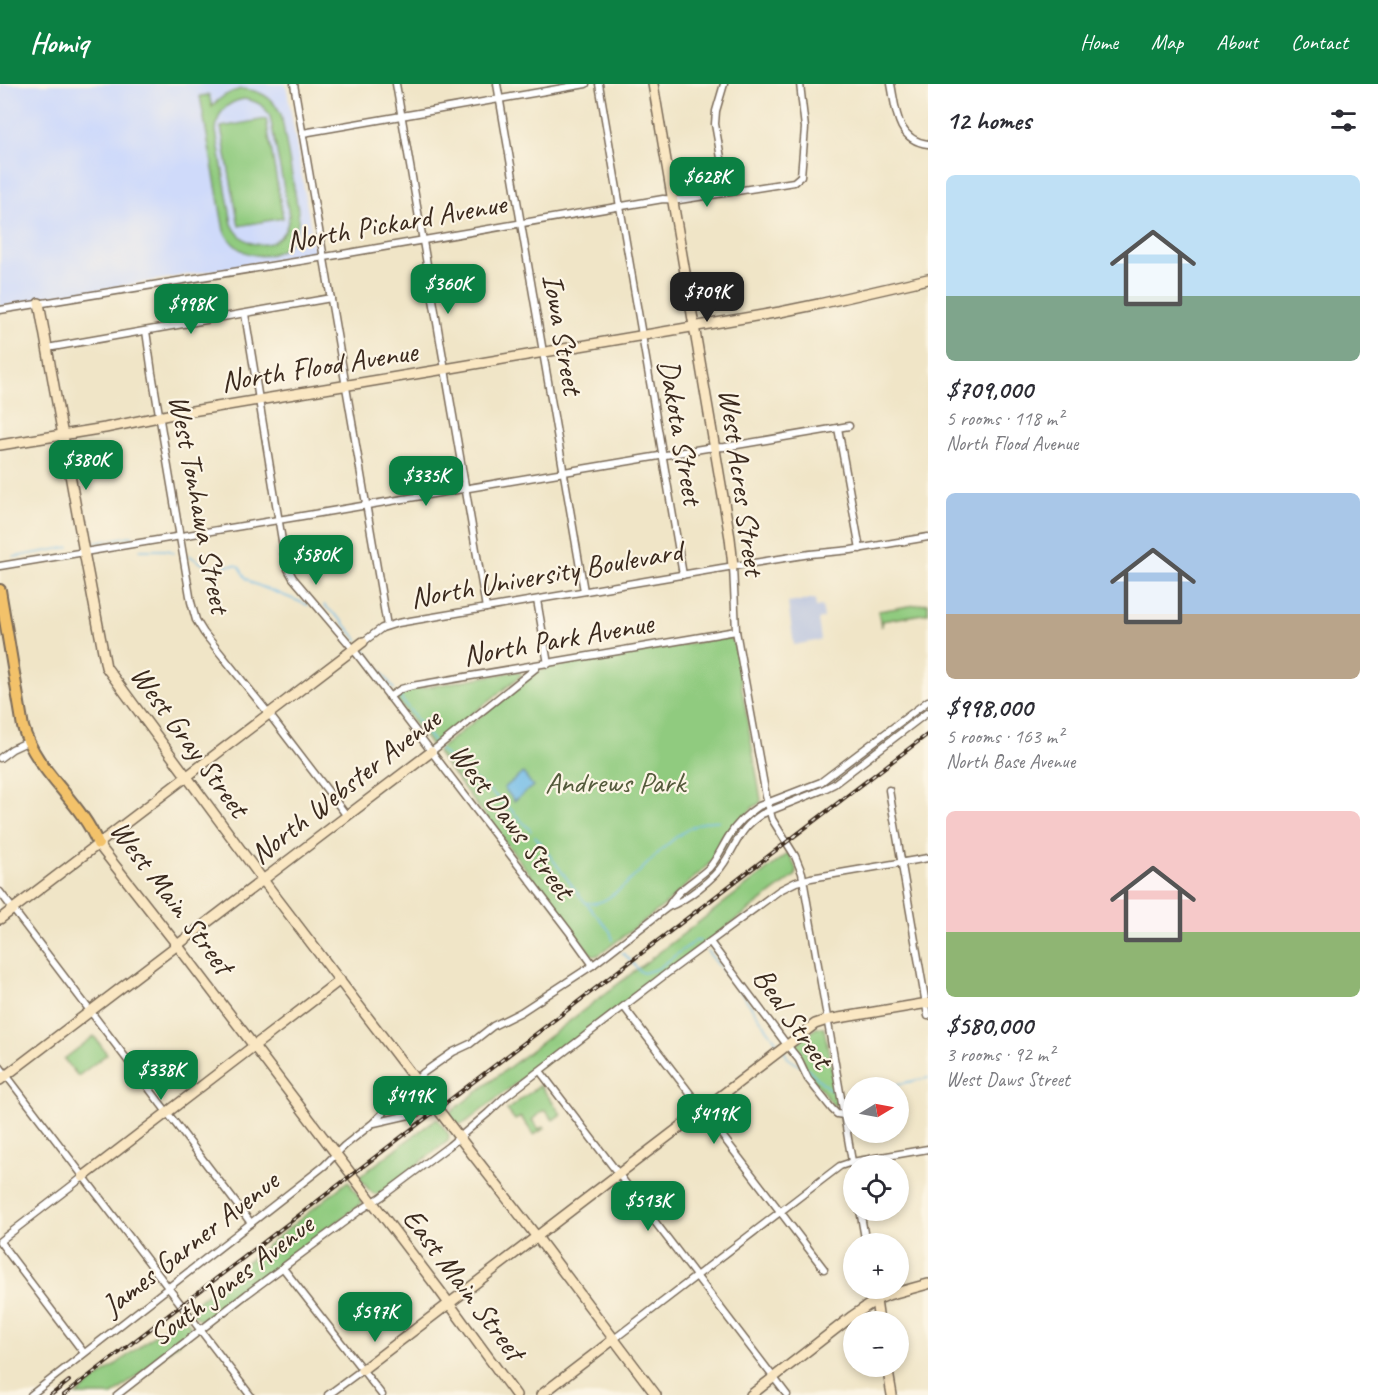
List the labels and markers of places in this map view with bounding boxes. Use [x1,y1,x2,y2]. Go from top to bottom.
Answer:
pin: $628K [665,157,749,208]
pin: $360K [406,264,490,315]
pin: $709K [665,272,749,323]
pin: $998K [149,284,233,335]
pin: $380K [44,440,128,491]
pin: $335K [384,456,468,507]
pin: $580K [274,535,358,586]
pin: $338K [119,1050,203,1101]
pin: $419K [368,1076,452,1127]
pin: $419K [672,1094,756,1145]
pin: $513K [606,1181,690,1232]
pin: $597K [333,1292,417,1343]

